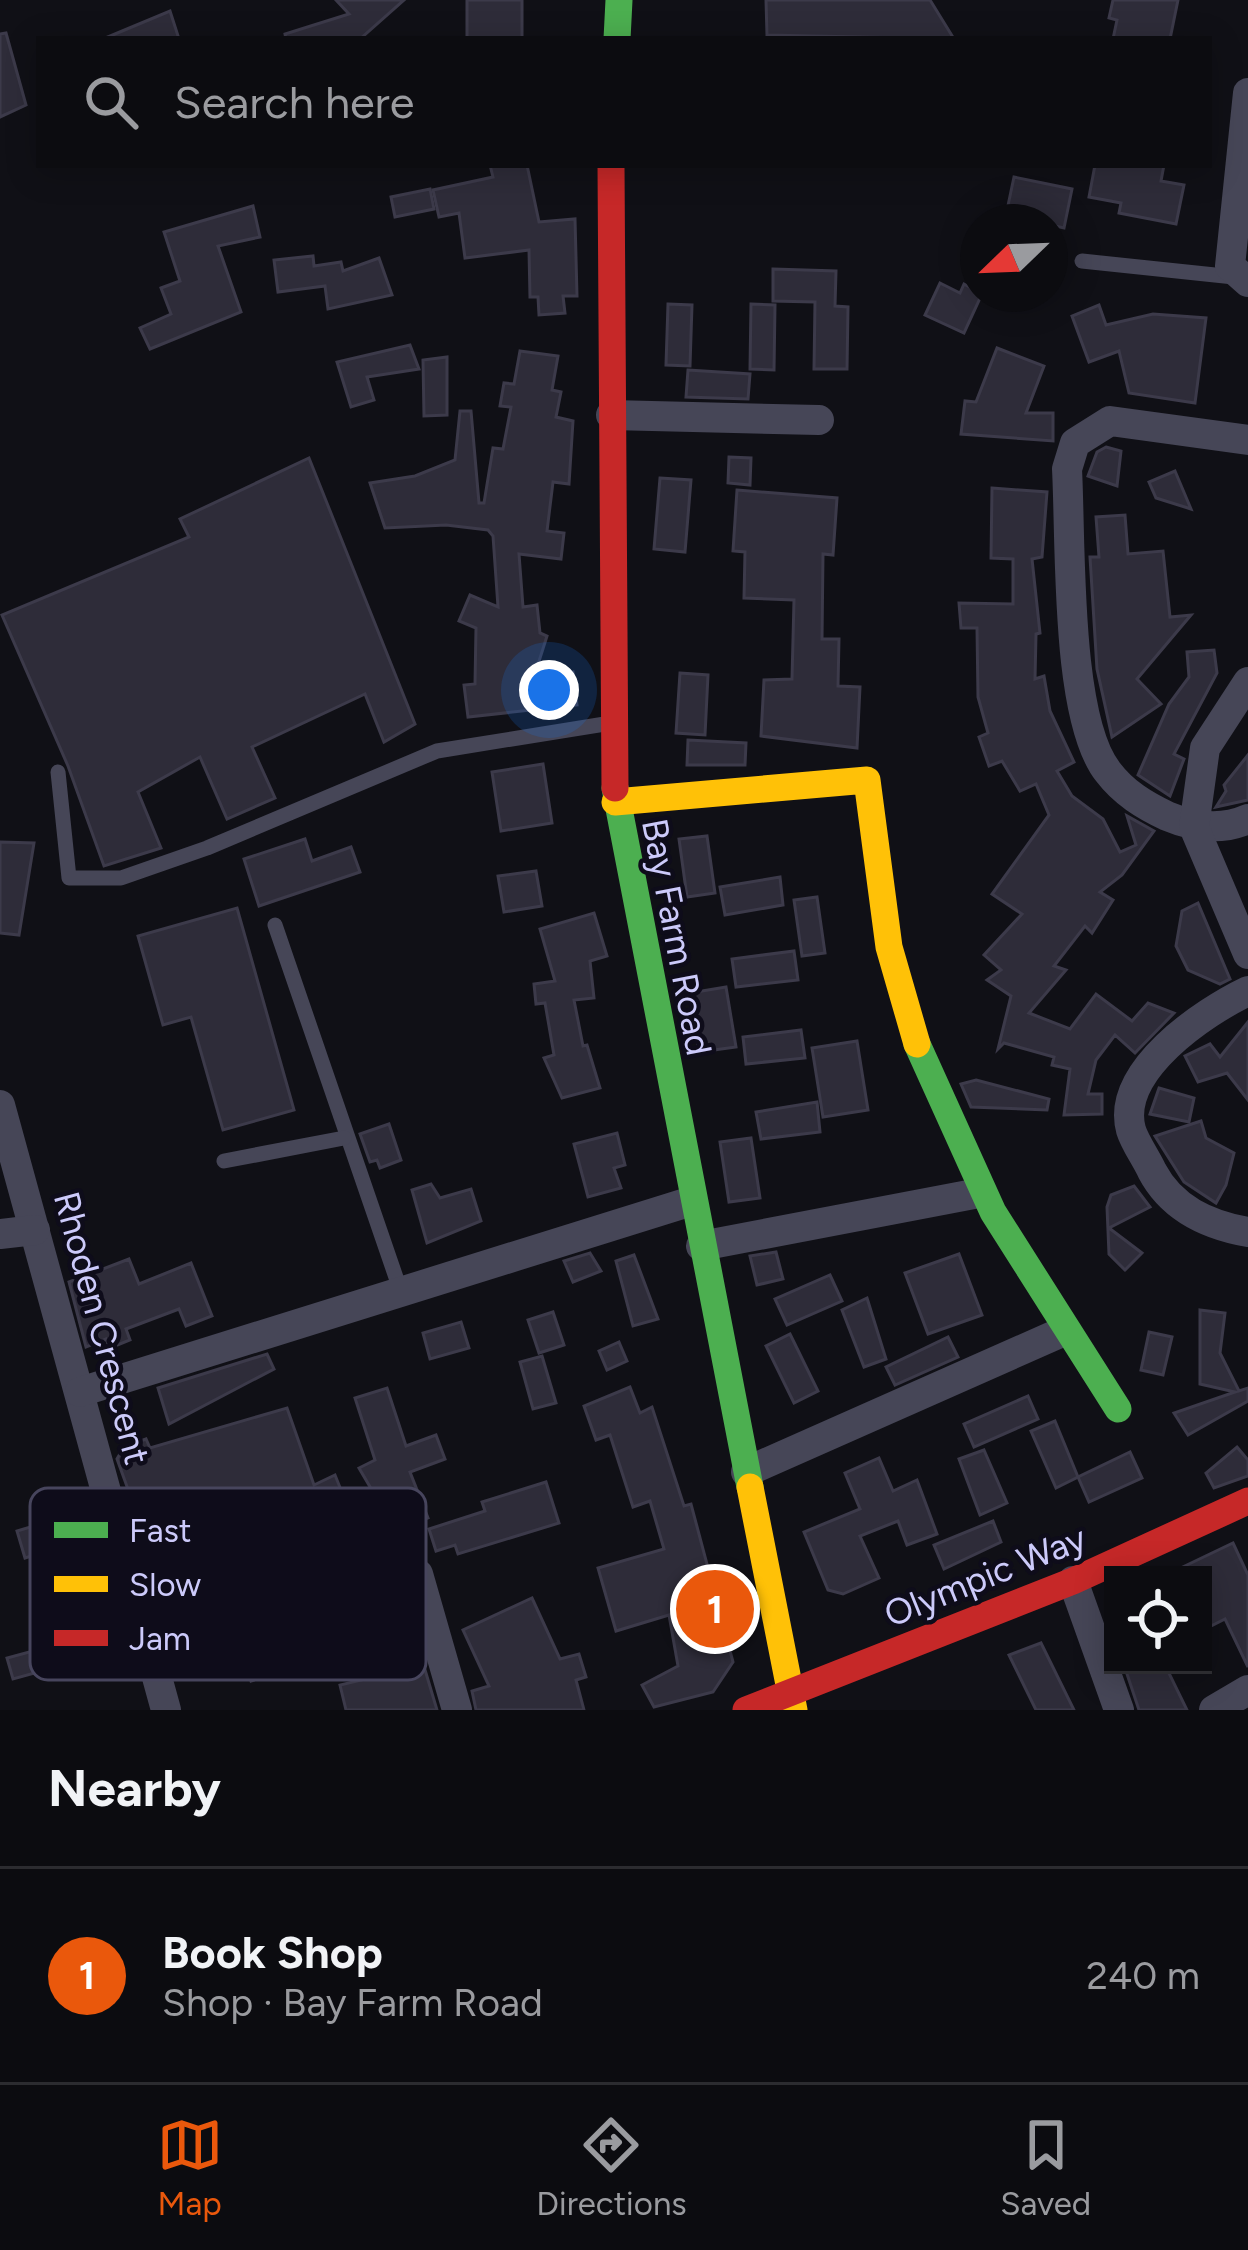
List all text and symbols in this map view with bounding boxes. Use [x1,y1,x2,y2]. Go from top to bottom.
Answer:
search box [36,36,1212,168]
icon: search [78,69,144,135]
text: Search here [174,75,414,129]
north arrow [960,204,1068,312]
your location [519,660,579,720]
street label: Bay Farm Road [633,815,721,1059]
street label: Rhoden Crescent [45,1187,159,1469]
legend [30,1488,426,1680]
text: Fast [129,1511,191,1550]
street label: Olympic Way [878,1516,1092,1636]
pin: 1 [676,1564,754,1654]
text: Slow [129,1565,201,1604]
map controls [1104,1566,1212,1674]
button: locate [1104,1566,1212,1674]
text: Jam [129,1619,191,1658]
text: Nearby [48,1758,221,1819]
text: Book Shop [162,1925,383,1979]
text: 1 [79,1952,95,1999]
text: 240 m [1086,1952,1200,1999]
text: Shop · Bay Farm Road [162,1979,543,2026]
tab: Map [157,2112,223,2223]
tab: Directions [536,2112,687,2223]
tab: Saved [1000,2112,1091,2223]

